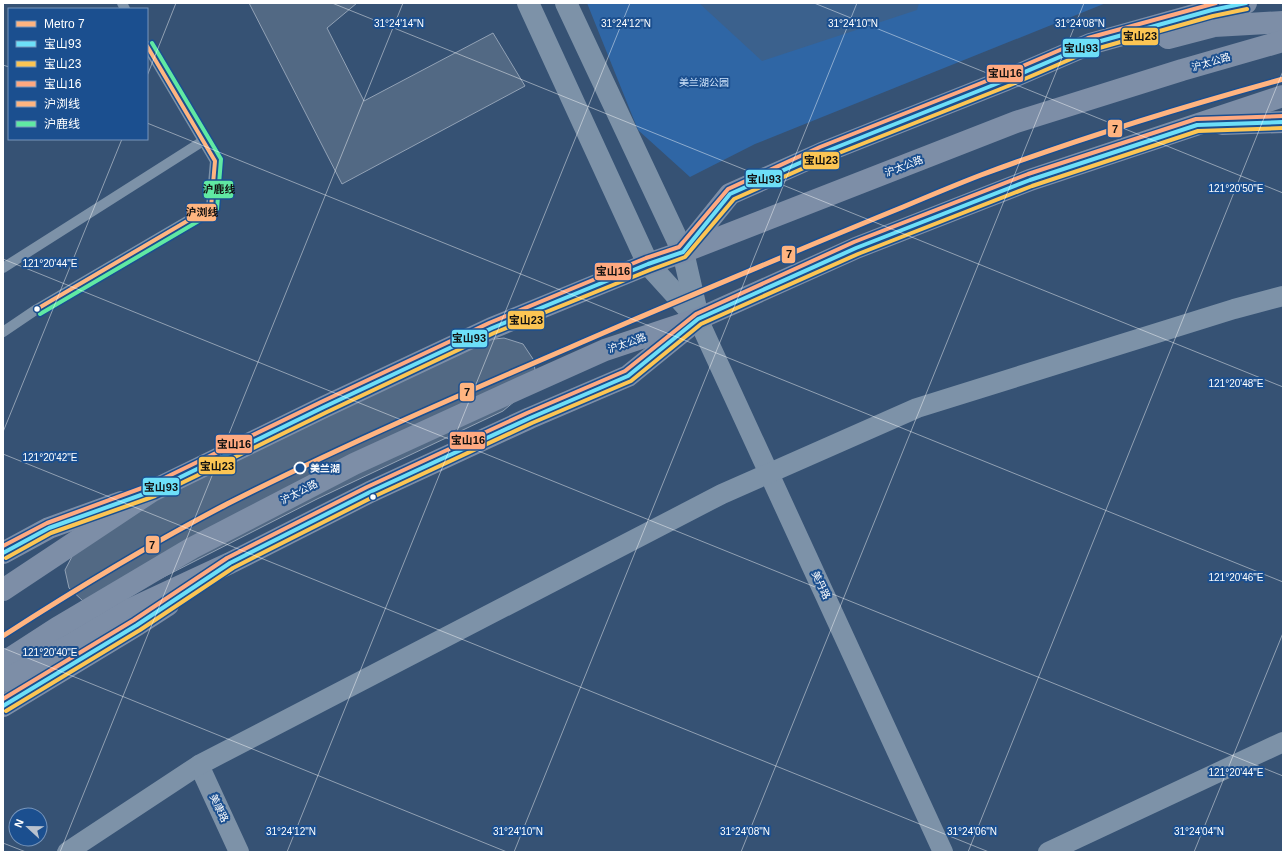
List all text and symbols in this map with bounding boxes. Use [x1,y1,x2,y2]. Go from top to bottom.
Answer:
legend [8,8,148,140]
text: Metro 7 [44,17,85,31]
text: 31°24'14"N [374,18,424,29]
text: 31°24'12"N [601,18,651,29]
text: 31°24'10"N [828,18,878,29]
text: 31°24'08"N [1055,18,1105,29]
line badge: 宝山23 [1121,27,1159,46]
text: 宝山23 [1123,30,1157,42]
text: 宝山93 [44,37,82,51]
line badge: 宝山93 [1062,38,1100,58]
text: 宝山93 [1064,42,1098,54]
street label: 沪太公路 [1190,51,1232,73]
text: 宝山23 [44,57,82,71]
line badge: 宝山16 [986,64,1024,83]
text: 宝山16 [988,67,1022,79]
text: 宝山16 [44,77,82,91]
park label: 美兰湖公园 [679,77,729,88]
text: 沪浏线 [44,97,80,111]
text: 沪鹿线 [44,117,80,131]
line badge: 7 [1107,119,1123,138]
text: 7 [1112,123,1118,135]
line badge: 宝山23 [802,151,840,170]
text: 宝山23 [804,154,838,166]
street label: 沪太公路 [883,154,925,178]
line badge: 宝山93 [745,169,783,188]
text: 宝山93 [747,173,781,185]
line badge: 沪鹿线 [203,180,234,199]
text: 沪鹿线 [203,183,236,195]
text: 121°20'50"E [1208,183,1264,194]
line badge: 沪浏线 [186,203,217,222]
text: 沪浏线 [186,206,219,218]
line badge: 7 [781,245,796,264]
text: 7 [786,248,792,260]
text: 121°20'44"E [22,258,78,269]
line badge: 宝山16 [594,262,632,281]
text: 宝山16 [596,265,630,277]
unlabelled marker [32,304,42,314]
line badge: 宝山23 [507,310,545,330]
text: 宝山23 [509,314,543,326]
line badge: 宝山93 [451,329,488,348]
street label: 沪太公路 [606,331,648,355]
text: 宝山93 [452,332,486,344]
text: 121°20'48"E [1208,378,1264,389]
line badge: 7 [459,382,475,402]
text: 7 [464,386,470,398]
line badge: 宝山16 [449,431,486,450]
line badge: 宝山16 [215,434,253,454]
text: 宝山16 [451,434,485,446]
text: 宝山16 [217,438,251,450]
text: 121°20'42"E [22,452,78,463]
line badge: 宝山23 [198,456,236,475]
text: 宝山23 [200,460,234,472]
marker: 美兰湖 [293,461,307,475]
place label: 美兰湖 [310,463,340,474]
line badge: 宝山93 [142,477,180,496]
street label: 沪太公路 [279,478,319,506]
text: 宝山93 [144,481,178,493]
unlabelled marker [368,492,378,502]
line badge: 7 [145,535,160,554]
text: 7 [149,539,155,551]
street label: 美丹路 [810,569,832,601]
text: 121°20'46"E [1208,572,1264,583]
text: 121°20'40"E [22,647,78,658]
text: 121°20'44"E [1208,767,1264,778]
street label: 美康路 [208,792,230,824]
north arrow [8,807,48,847]
text: N [12,817,26,829]
text: 31°24'12"N [266,826,316,837]
text: 31°24'10"N [493,826,543,837]
text: 31°24'08"N [720,826,770,837]
text: 31°24'06"N [947,826,997,837]
text: 31°24'04"N [1174,826,1224,837]

